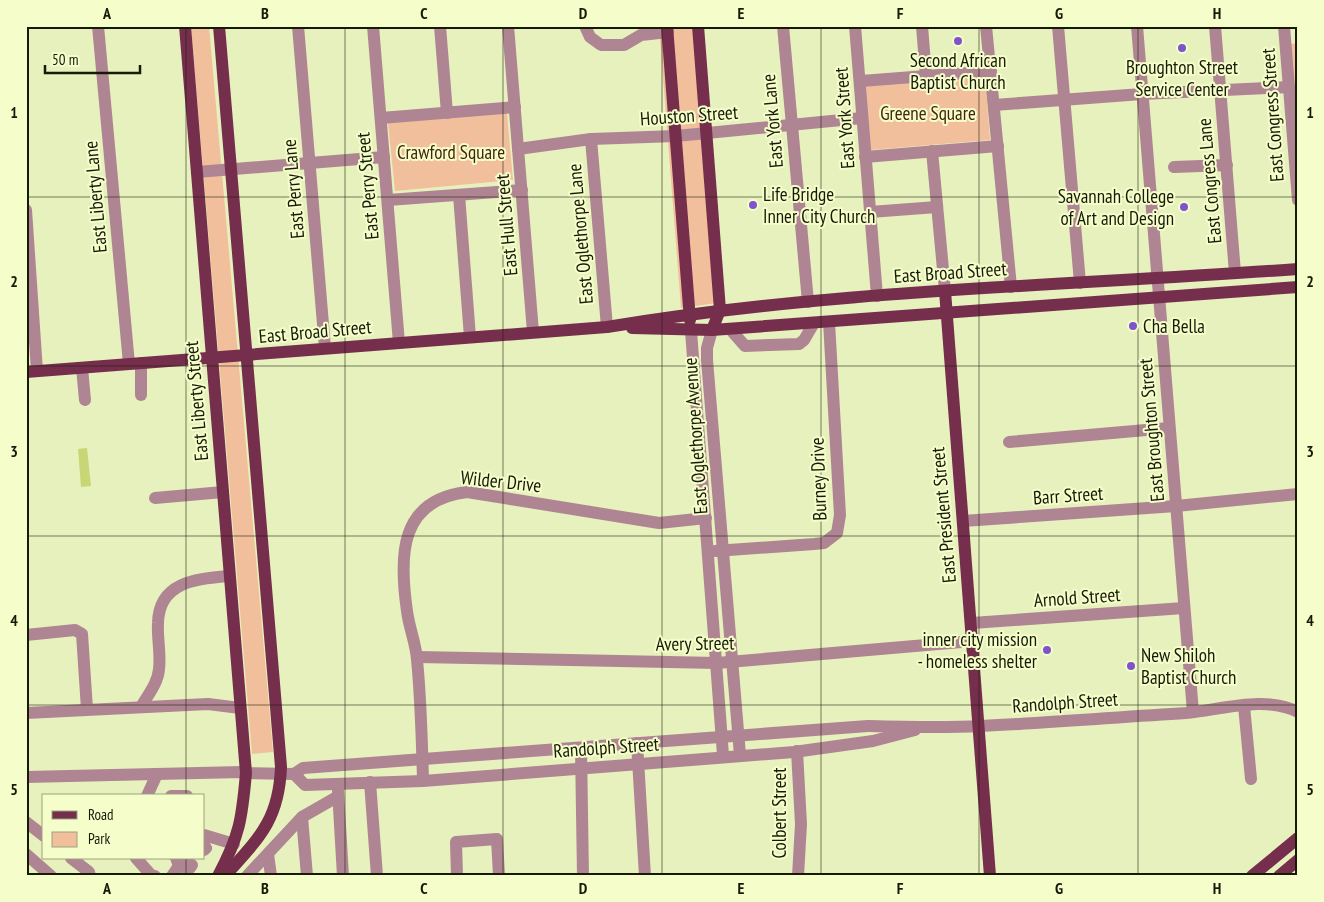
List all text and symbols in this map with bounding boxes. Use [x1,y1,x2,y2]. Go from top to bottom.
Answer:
text: A [102,3,112,23]
text: B [261,3,269,23]
text: C [420,3,428,23]
text: D [579,3,588,23]
text: E [738,3,745,23]
text: F [897,3,904,23]
text: G [1055,3,1063,23]
text: H [1213,3,1221,23]
marker: Second African Baptist Church [952,35,964,47]
scale bar [45,42,140,74]
marker: Broughton Street Service Center [1176,42,1188,54]
street label: East Congress Street [1255,47,1289,182]
place label: Second African Baptist Church [910,48,1006,94]
text: 50 m [52,50,78,69]
place label: Broughton Street Service Center [1126,55,1239,101]
street label: East York Street [828,66,860,170]
street label: East York Lane [756,73,788,169]
street label: Houston Street [639,100,740,130]
park label: Greene Square [880,101,976,125]
text: 1 [10,102,18,122]
text: 1 [1306,102,1314,122]
street label: East Congress Lane [1192,117,1226,245]
street label: East Perry Street [350,131,384,241]
street label: East Perry Lane [277,138,309,240]
street label: East Liberty Lane [78,140,112,254]
park label: Crawford Square [397,140,505,164]
street label: East Oglethorpe Lane [562,163,598,305]
street label: East Hull Street [490,172,522,277]
place label: Life Bridge Inner City Church [763,182,875,228]
place label: Savannah College of Art and Design [1058,184,1174,230]
marker: Life Bridge Inner City Church [747,199,759,211]
marker: Savannah College of Art and Design [1178,201,1190,213]
street label: East Broad Street [893,256,1008,288]
text: 2 [10,271,18,291]
text: 2 [1306,271,1314,291]
street label: East Broad Street [258,314,373,348]
place label: Cha Bella [1143,314,1205,338]
marker: Cha Bella [1127,320,1139,332]
street label: East Liberty Street [179,339,213,462]
street label: East Oglethorpe Avenue [678,357,712,515]
street label: East Broughton Street [1133,357,1169,503]
street label: Burney Drive [805,437,831,521]
text: 3 [10,441,18,461]
text: 3 [1306,441,1314,461]
street label: East President Street [925,445,961,584]
street label: Wilder Drive [459,465,543,497]
street label: Barr Street [1032,481,1105,509]
street label: Arnold Street [1033,582,1122,612]
text: 4 [10,610,18,630]
text: 4 [1306,610,1314,630]
place label: inner city mission - homeless shelter [918,627,1038,673]
street label: Avery Street [655,630,735,656]
place label: New Shiloh Baptist Church [1141,643,1236,689]
marker: inner city mission - homeless shelter [1041,644,1053,656]
marker: New Shiloh Baptist Church [1125,660,1137,672]
street label: Randolph Street [1011,686,1119,718]
street label: Randolph Street [552,731,660,763]
street label: Colbert Street [767,767,791,859]
text: 5 [10,779,18,799]
text: 5 [1306,779,1314,799]
legend [42,794,205,860]
text: Road [88,805,114,824]
text: Park [88,829,110,848]
text: A [102,878,112,898]
text: B [261,878,269,898]
text: C [420,878,428,898]
text: D [579,878,588,898]
text: E [738,878,745,898]
text: F [897,878,904,898]
text: G [1055,878,1063,898]
text: H [1213,878,1221,898]

